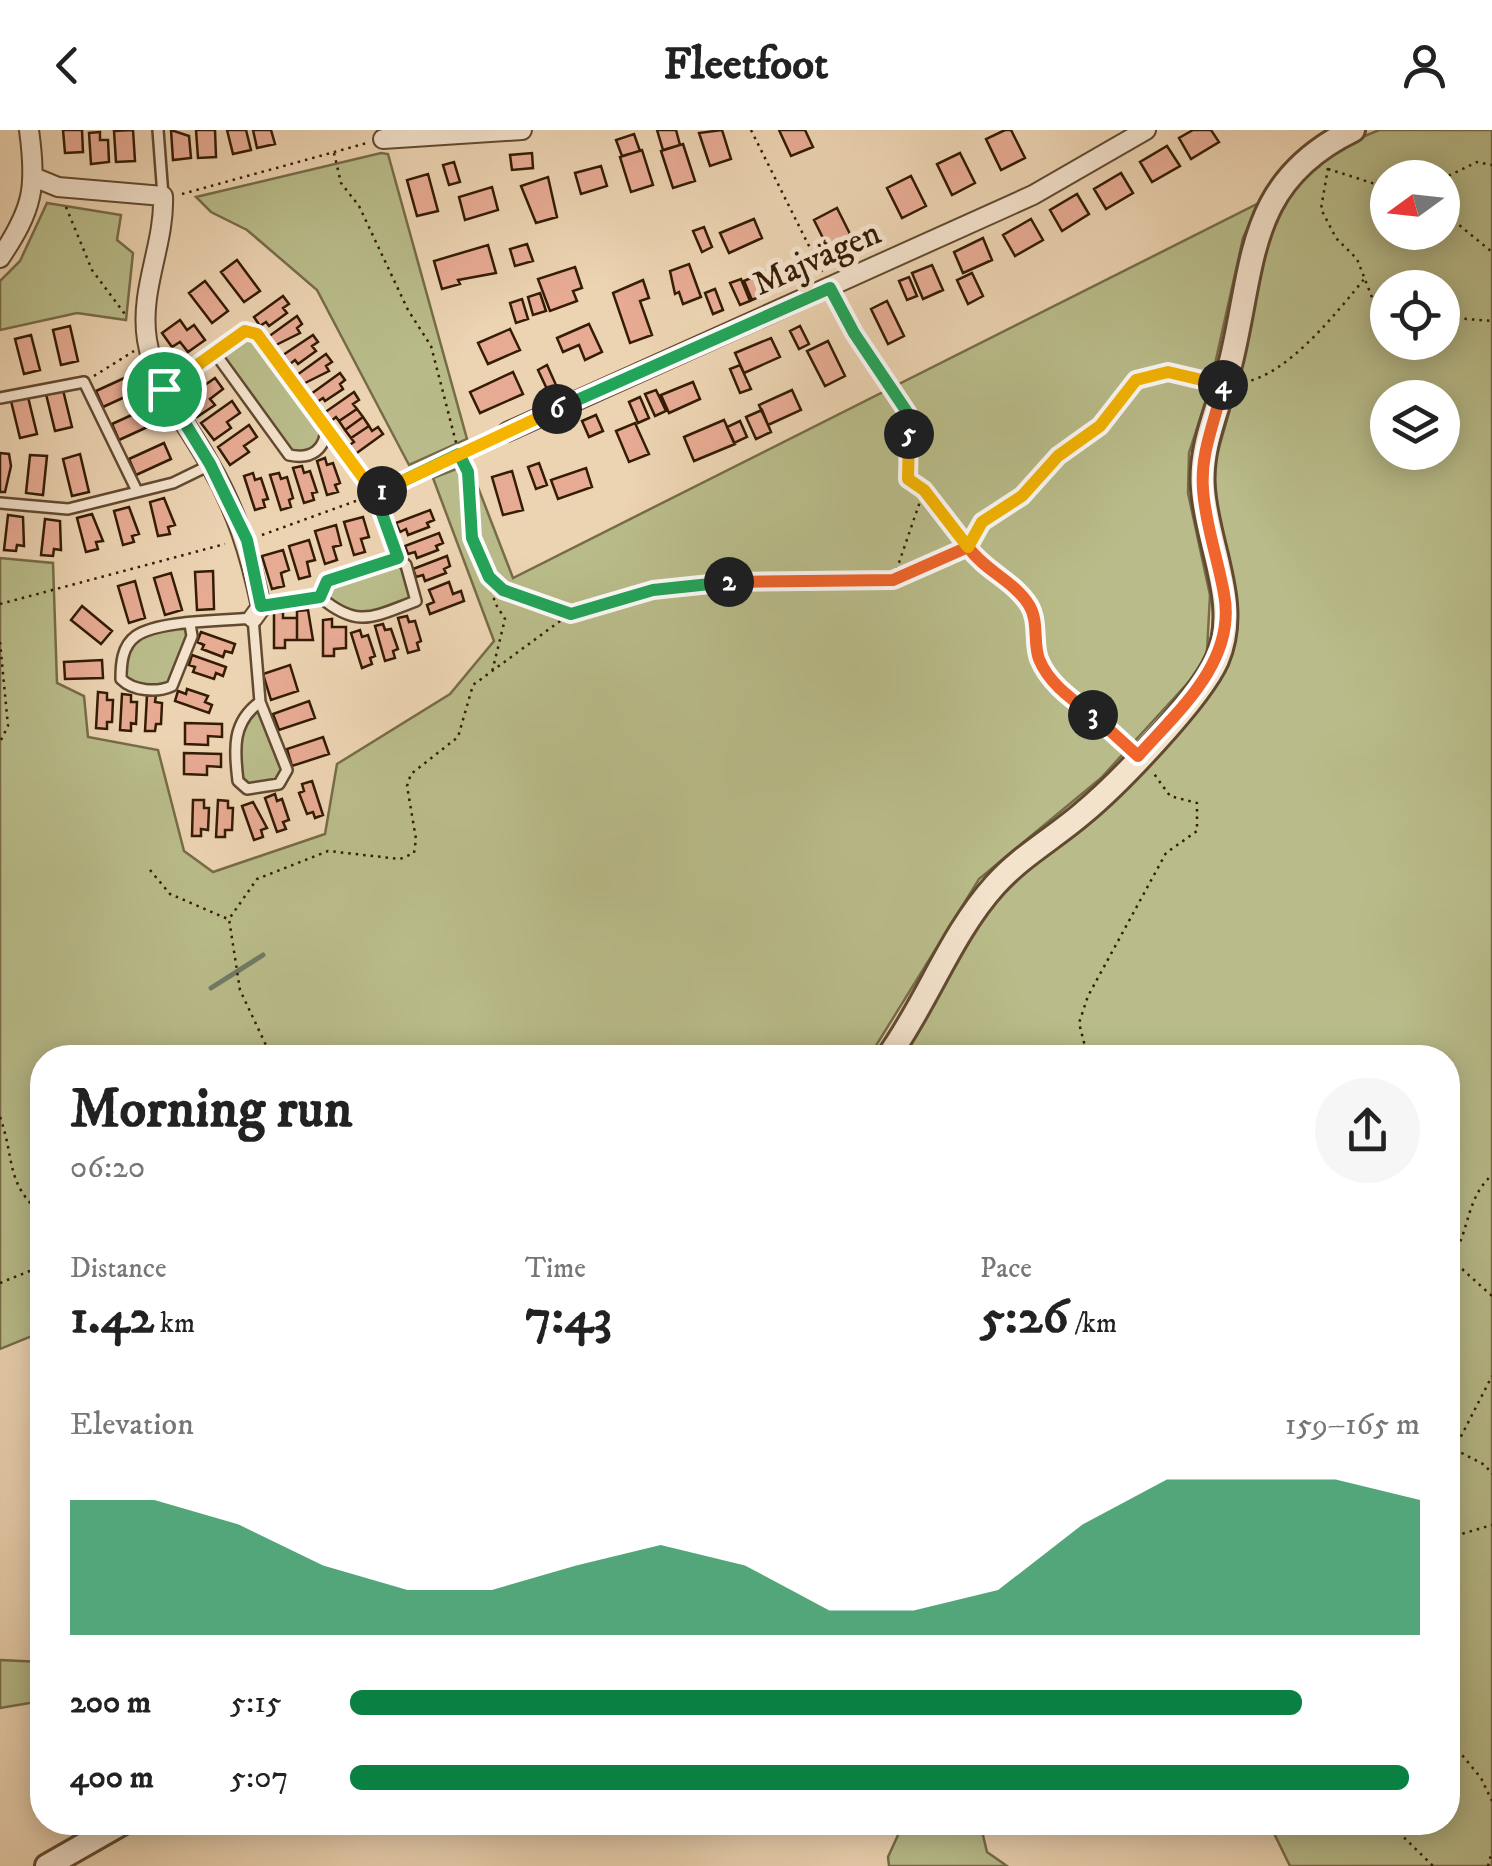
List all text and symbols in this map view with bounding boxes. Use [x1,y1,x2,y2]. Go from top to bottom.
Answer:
text: Fleetfoot [664,37,828,93]
icon: back [40,38,95,93]
icon: person [1397,38,1452,93]
north arrow [1370,160,1460,250]
map controls [1370,160,1460,470]
street label: Majvägen [746,211,888,307]
button: locate [1370,270,1460,360]
pin [122,347,207,432]
pin: 4 [1198,360,1248,410]
icon: arrive [137,362,192,417]
text: 4 [1215,367,1231,402]
button: layers [1370,380,1460,470]
pin: 6 [532,384,582,434]
text: 6 [550,391,564,426]
pin: 5 [884,409,934,459]
text: 5 [902,416,916,451]
pin: 1 [357,466,407,516]
text: 1 [377,473,387,508]
pin: 2 [704,557,754,607]
text: 2 [722,564,736,599]
pin: 3 [1068,690,1118,740]
text: 3 [1088,697,1098,732]
text: Morning run [70,1076,352,1145]
button: share [1315,1078,1420,1183]
text: 06:20 [70,1148,145,1188]
text: Distance [70,1251,166,1286]
text: Time [525,1251,586,1286]
text: Pace [980,1251,1032,1286]
text: 1.42 [70,1286,154,1349]
text: 7:43 [525,1286,612,1349]
text: 5:26 [980,1286,1068,1349]
text: km [154,1306,195,1341]
text: /km [1068,1306,1117,1341]
text: Elevation [70,1405,194,1445]
text: 159–165 m [1285,1405,1420,1445]
text: 200 m [70,1683,151,1723]
text: 5:15 [230,1683,282,1723]
text: 400 m [70,1758,154,1798]
text: 5:07 [230,1758,288,1798]

